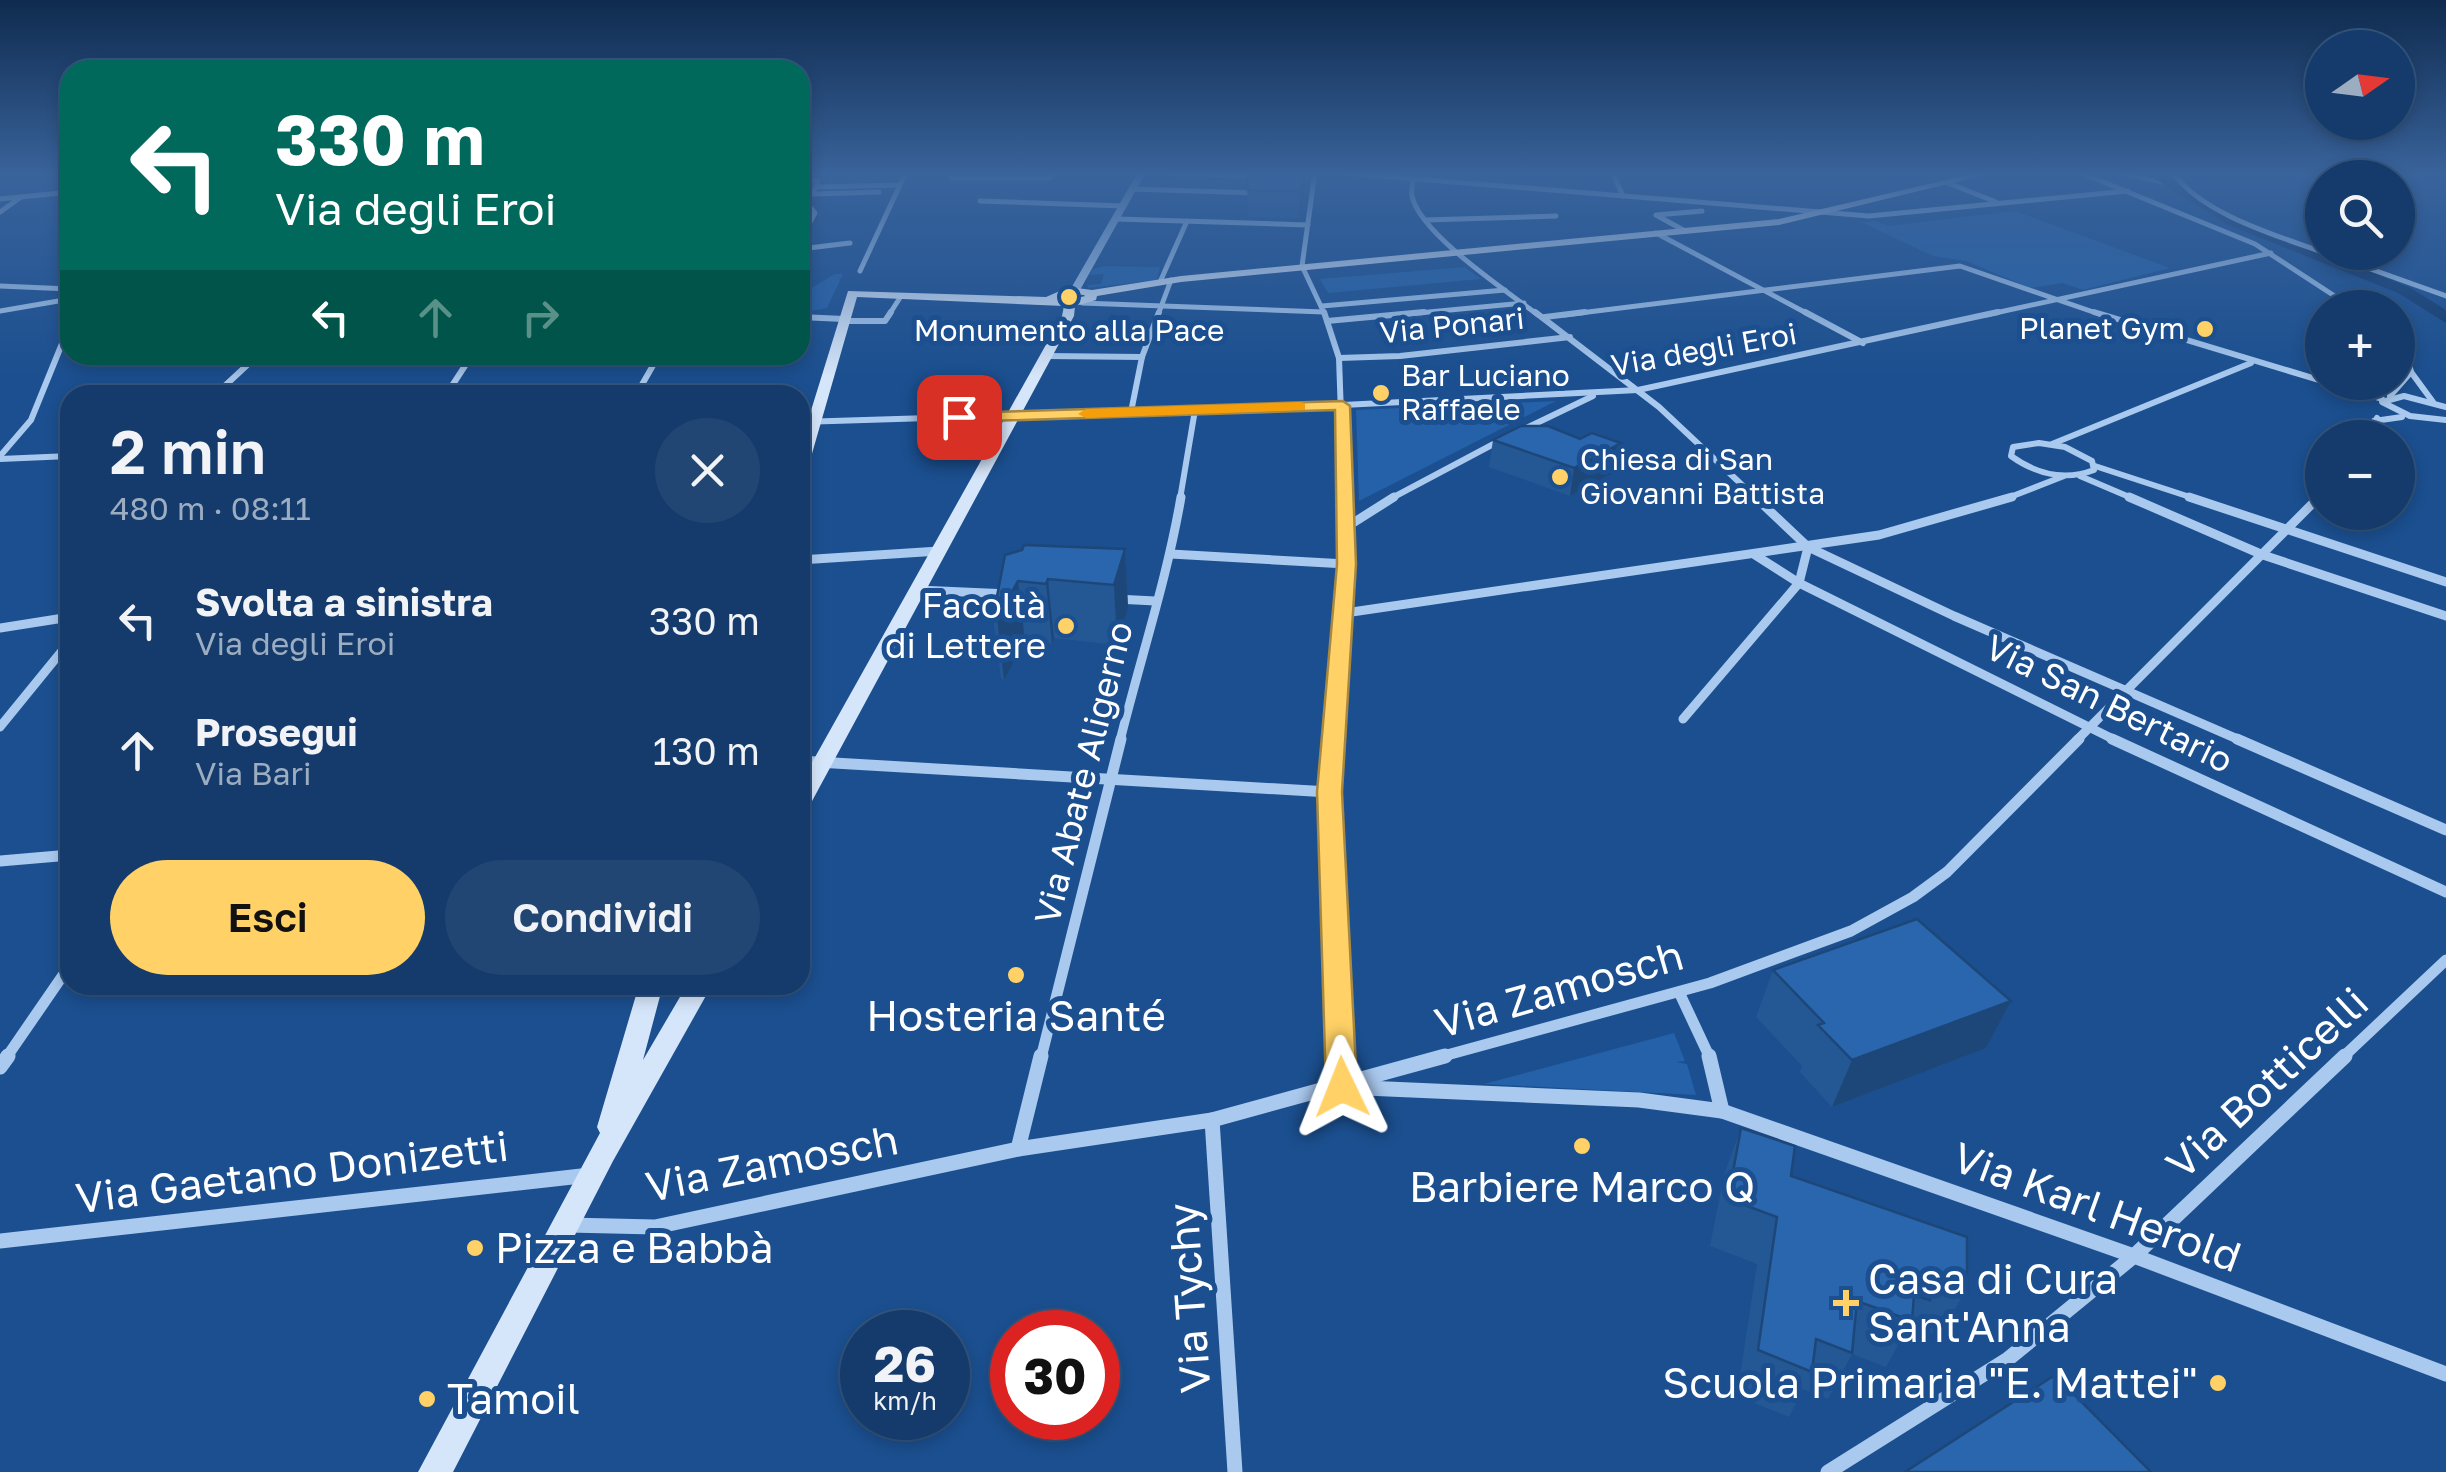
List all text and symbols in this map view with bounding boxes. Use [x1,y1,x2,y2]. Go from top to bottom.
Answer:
north arrow [2305,30,2415,140]
map controls [2305,30,2415,530]
text: 330 m [275,96,485,180]
icon: left [110,100,240,230]
button: search [2305,160,2415,270]
text: Via degli Eroi [275,181,557,235]
marker: Monumento alla Pace [1058,286,1080,308]
icon: left [303,290,358,345]
icon: ahead [408,290,463,345]
icon: right [513,290,568,345]
button: + [2305,290,2415,400]
street label: Via Ponari [1378,300,1526,350]
place label: Planet Gym [2019,310,2185,346]
place label: Monumento alla Pace [914,312,1224,348]
street label: Via degli Eroi [1608,315,1799,383]
marker: Planet Gym [2194,318,2216,340]
place label: Bar Luciano Raffaele [1401,357,1570,427]
pin [917,375,1002,460]
marker: Bar Luciano Raffaele [1370,382,1392,404]
icon: arrive [932,390,987,445]
text: 2 min [110,415,266,487]
button: close [655,418,760,523]
button: − [2305,420,2415,530]
place label: Chiesa di San Giovanni Battista [1580,441,1825,511]
marker: Chiesa di San Giovanni Battista [1549,466,1571,488]
text: 480 m · 08:11 [110,489,311,527]
text: Svolta a sinistra [195,579,493,624]
place label: Facoltà di Lettere [885,584,1046,666]
icon: left [110,593,165,648]
text: 330 m [649,598,760,643]
marker: Facoltà di Lettere [1055,615,1077,637]
street label: Via Abate Aligerno [1025,617,1141,928]
text: Via degli Eroi [195,624,395,662]
street label: Via San Bertario [1979,625,2240,781]
text: Prosegui [195,709,358,754]
icon: ahead [110,723,165,778]
text: 130 m [653,728,760,773]
text: Via Bari [195,754,312,792]
button: Esci [110,860,425,975]
button: Condividi [445,860,760,975]
street label: Via Zamosch [1429,929,1689,1047]
marker: Hosteria Santé [1005,964,1027,986]
street label: Via Botticelli [2155,976,2377,1188]
place label: Hosteria Santé [866,990,1166,1040]
position arrow [1290,1035,1394,1139]
street label: Via Zamosch [641,1113,902,1211]
street label: Via Gaetano Donizetti [73,1120,511,1222]
street label: Via Karl Herold [1947,1131,2248,1281]
marker: Barbiere Marco Q [1571,1135,1593,1157]
place label: Barbiere Marco Q [1409,1161,1755,1211]
street label: Via Tychy [1156,1201,1220,1395]
place label: Pizza e Babbà [495,1222,773,1272]
marker: Pizza e Babbà [464,1237,486,1259]
place label: Casa di Cura Sant'Anna [1868,1253,2118,1351]
marker: Casa di Cura Sant'Anna [1833,1290,1859,1316]
speed limit sign: 30 [990,1310,1120,1440]
text: 26 [874,1333,936,1393]
place label: Scuola Primaria "E. Mattei" [1662,1357,2198,1407]
marker: Scuola Primaria "E. Mattei" [2207,1372,2229,1394]
place label: Tamoil [447,1373,580,1423]
text: km/h [873,1385,937,1416]
marker: Tamoil [416,1388,438,1410]

